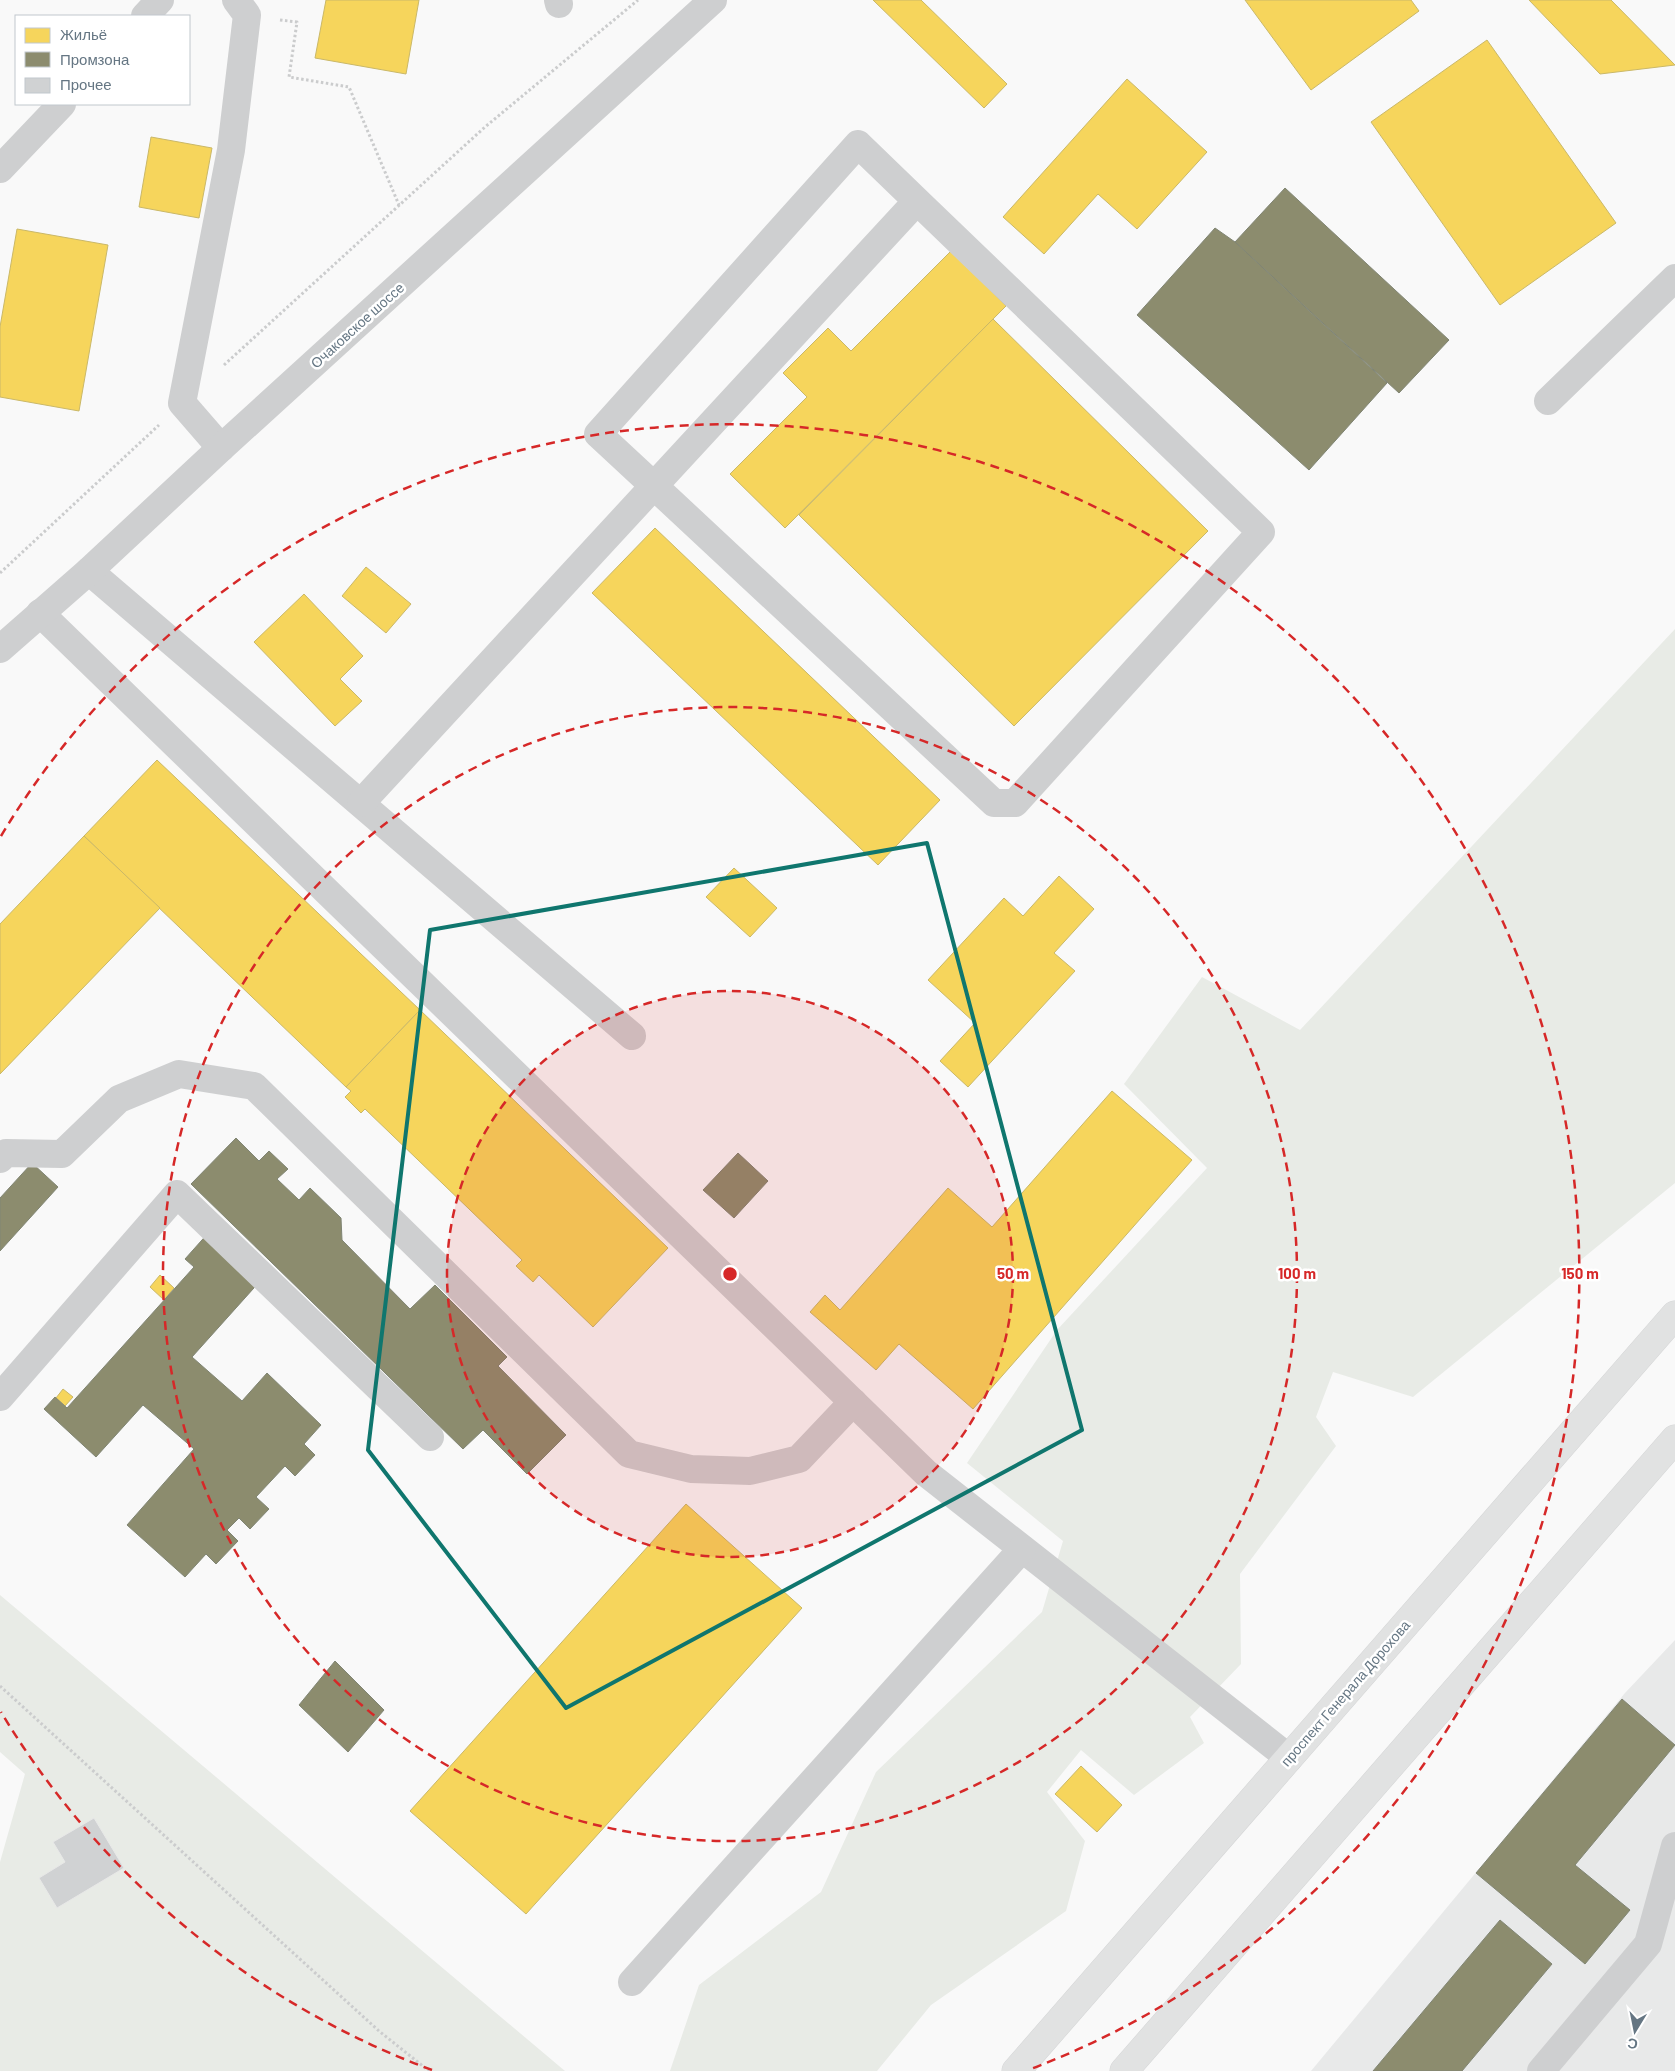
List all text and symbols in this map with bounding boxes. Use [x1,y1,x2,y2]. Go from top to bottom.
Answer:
legend [15,15,190,105]
text: Жильё [60,25,107,43]
text: Промзона [60,50,130,68]
text: Прочее [60,75,112,93]
street label: Очаковское шоссе [307,278,407,371]
text: 50 m [997,1264,1029,1282]
text: 100 m [1278,1264,1316,1282]
text: 150 m [1561,1264,1599,1282]
centre of rings [721,1265,739,1283]
street label: проспект Генерала Дорохова [1277,1616,1413,1769]
north arrow [1610,2006,1660,2056]
text: С [1626,2035,1639,2054]

